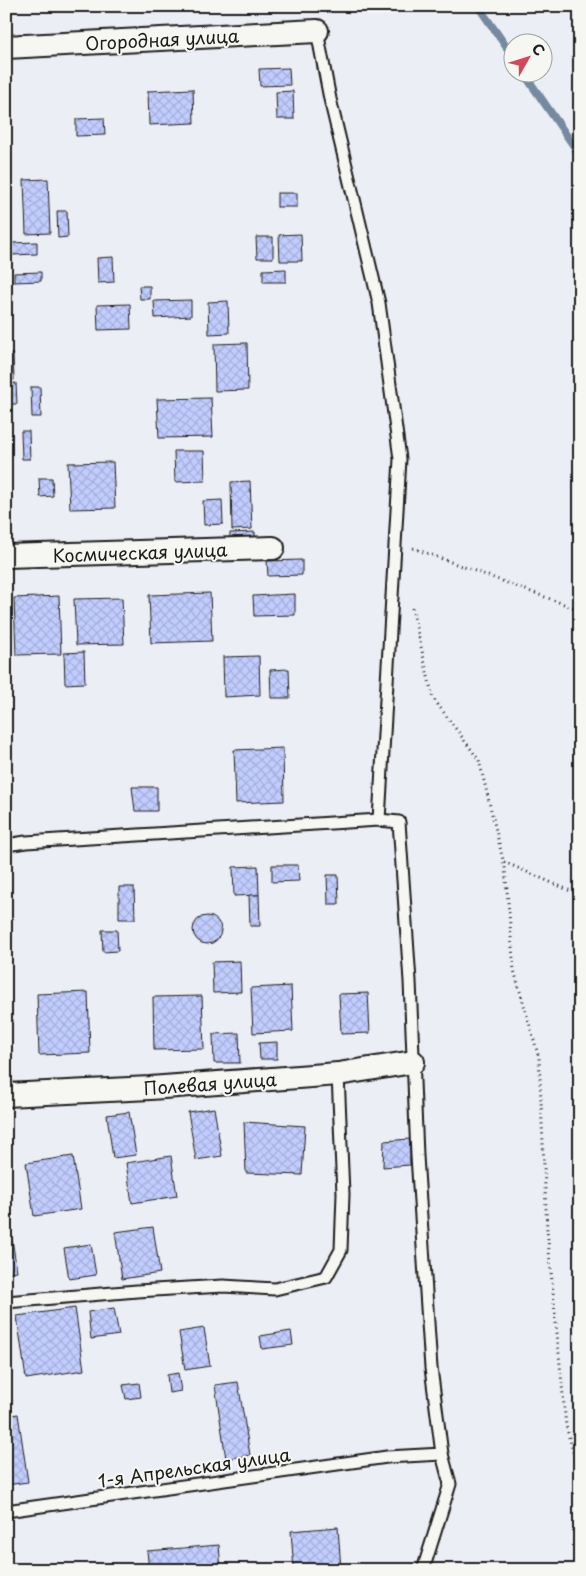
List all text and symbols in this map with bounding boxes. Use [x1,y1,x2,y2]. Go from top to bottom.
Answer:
street label: Огородная улица [84,21,240,57]
north arrow [504,32,554,82]
text: С [527,39,550,60]
street label: Космическая улица [52,535,228,569]
street label: Полевая улица [143,1065,278,1101]
street label: 1-я Апрельская улица [96,1440,293,1494]

